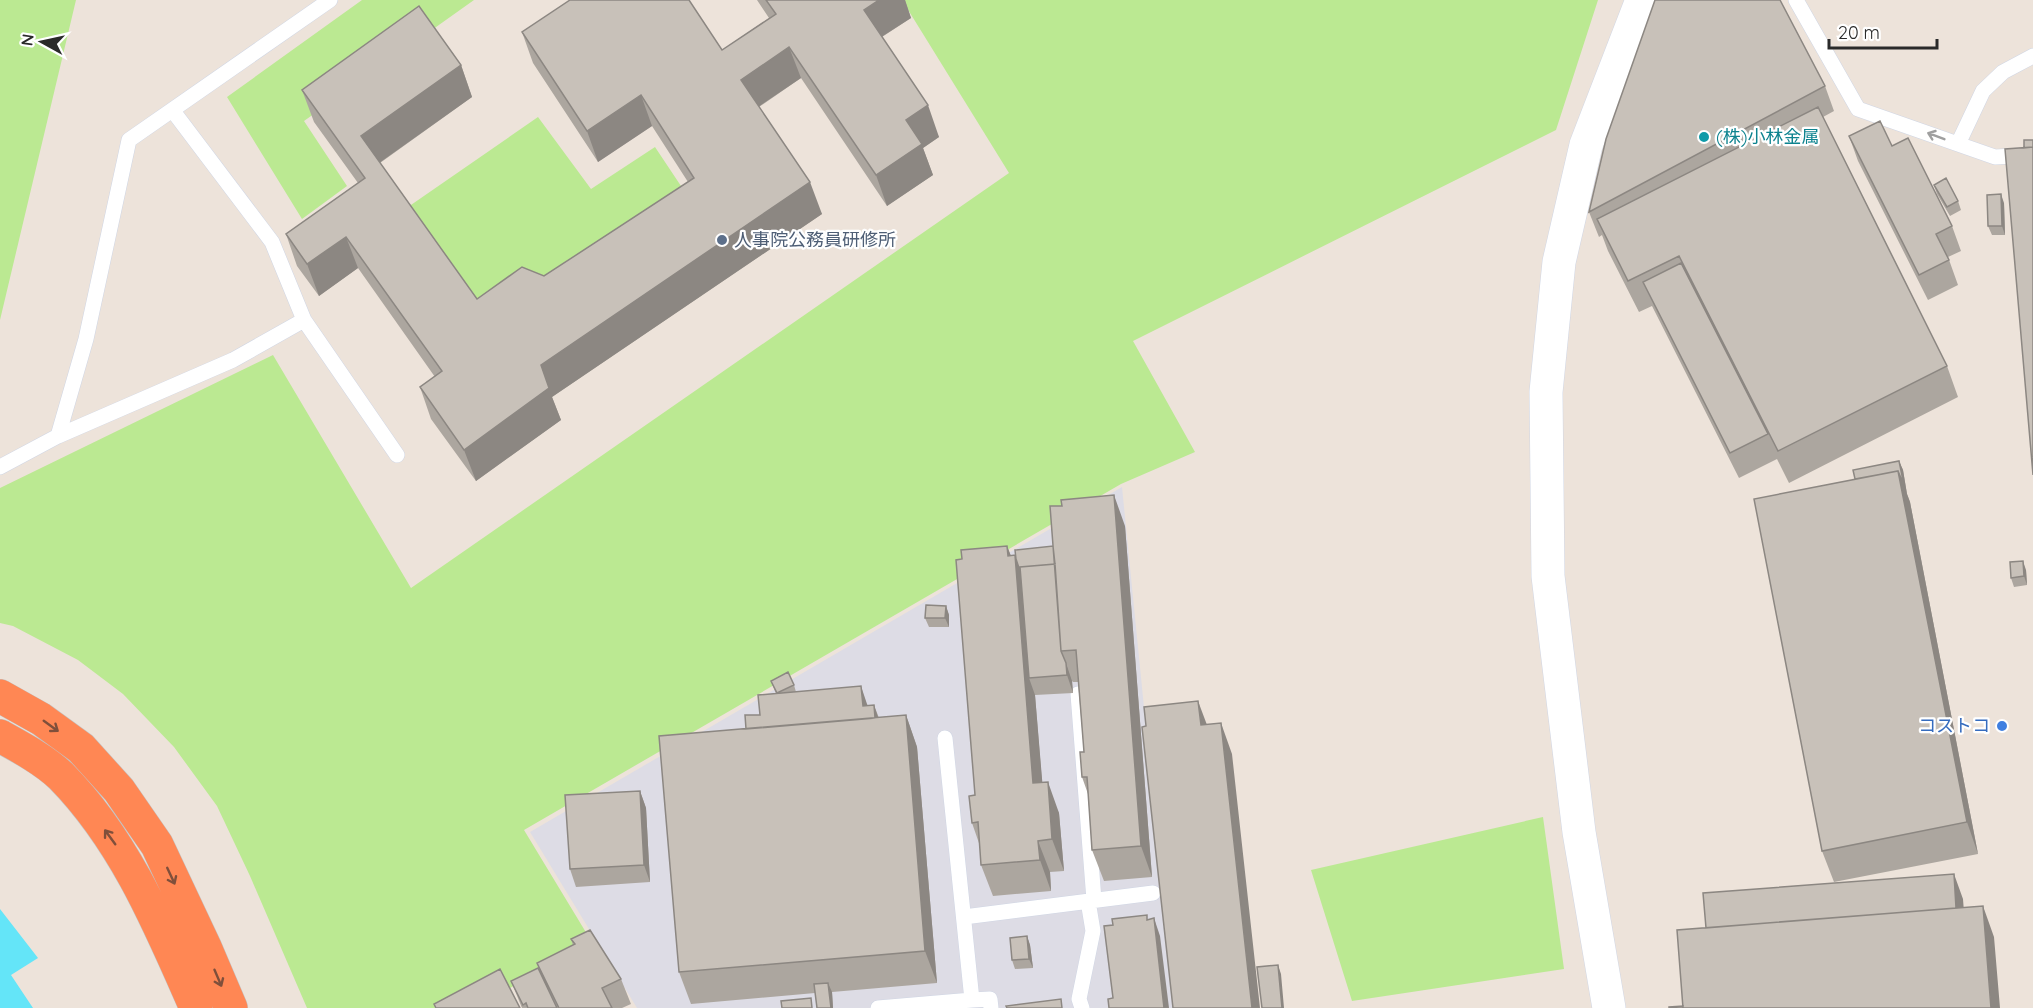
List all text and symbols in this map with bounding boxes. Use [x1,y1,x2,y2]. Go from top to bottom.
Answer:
north arrow [12,12,72,72]
scale bar [1829,12,1937,50]
text: 20 m [1838,21,1880,44]
text: N [16,33,38,47]
place label: (株)小林金属 [1716,125,1819,148]
one-way arrow [1928,129,1946,140]
marker: (株)小林金属 [1697,130,1711,144]
place label: 人事院公務員研修所 [734,228,896,251]
marker: 人事院公務員研修所 [715,233,729,247]
place label: コストコ [1918,714,1990,737]
marker: コストコ [1995,719,2009,733]
one-way arrow [42,720,58,732]
one-way arrow [104,829,116,845]
one-way arrow [166,866,178,884]
one-way arrow [213,968,224,986]

